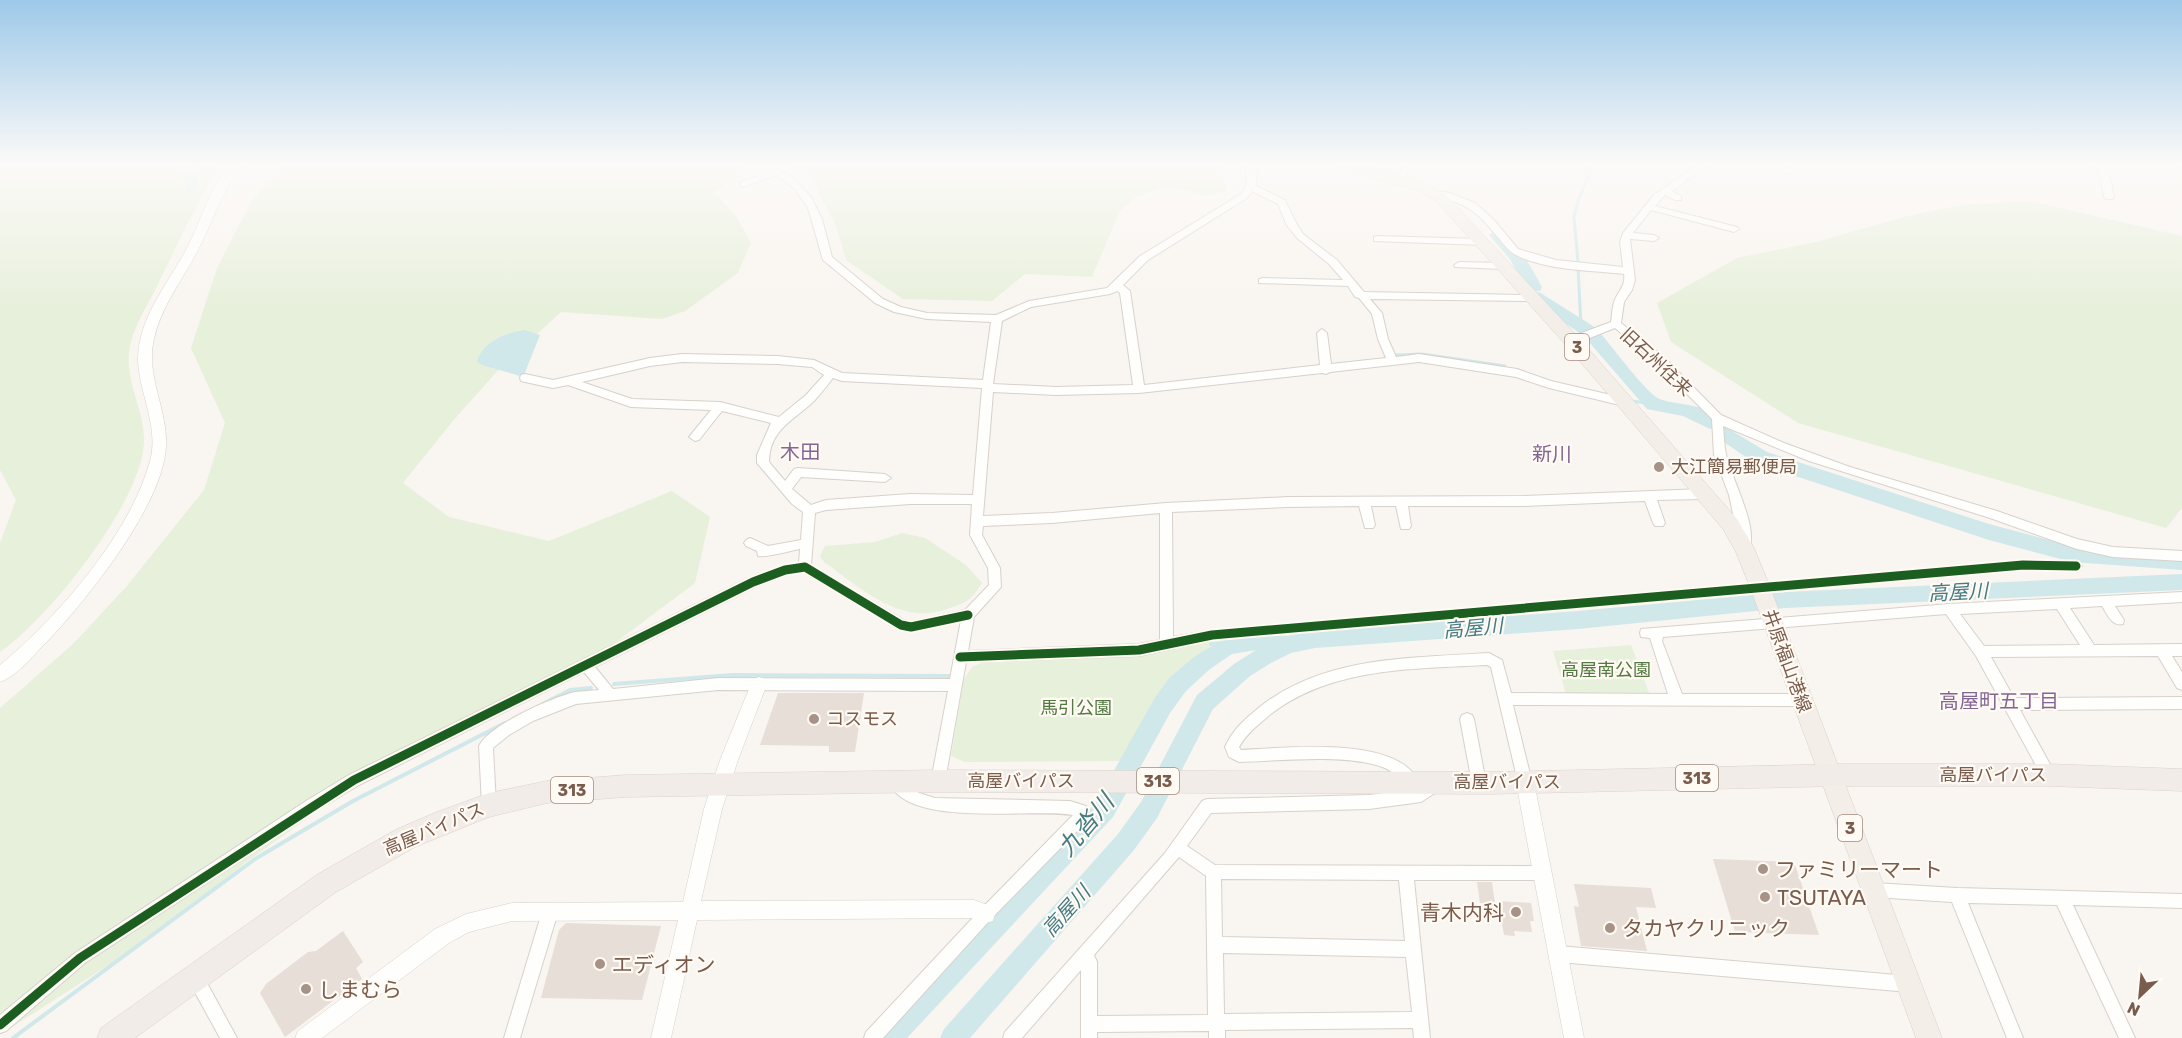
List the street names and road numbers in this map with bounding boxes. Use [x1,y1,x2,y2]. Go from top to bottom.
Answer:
street label: 旧石州往来 [1616,323,1696,401]
road number: 3 [1565,334,1589,360]
street label: 井原福山港線 [1758,606,1816,716]
street label: 高屋バイパス [1939,764,2047,786]
road number: 313 [1676,765,1718,791]
road number: 313 [1137,768,1179,794]
street label: 高屋バイパス [967,770,1075,792]
street label: 高屋バイパス [1453,771,1561,793]
road number: 313 [551,777,593,803]
street label: 高屋バイパス [380,798,488,860]
road number: 3 [1838,815,1862,841]

